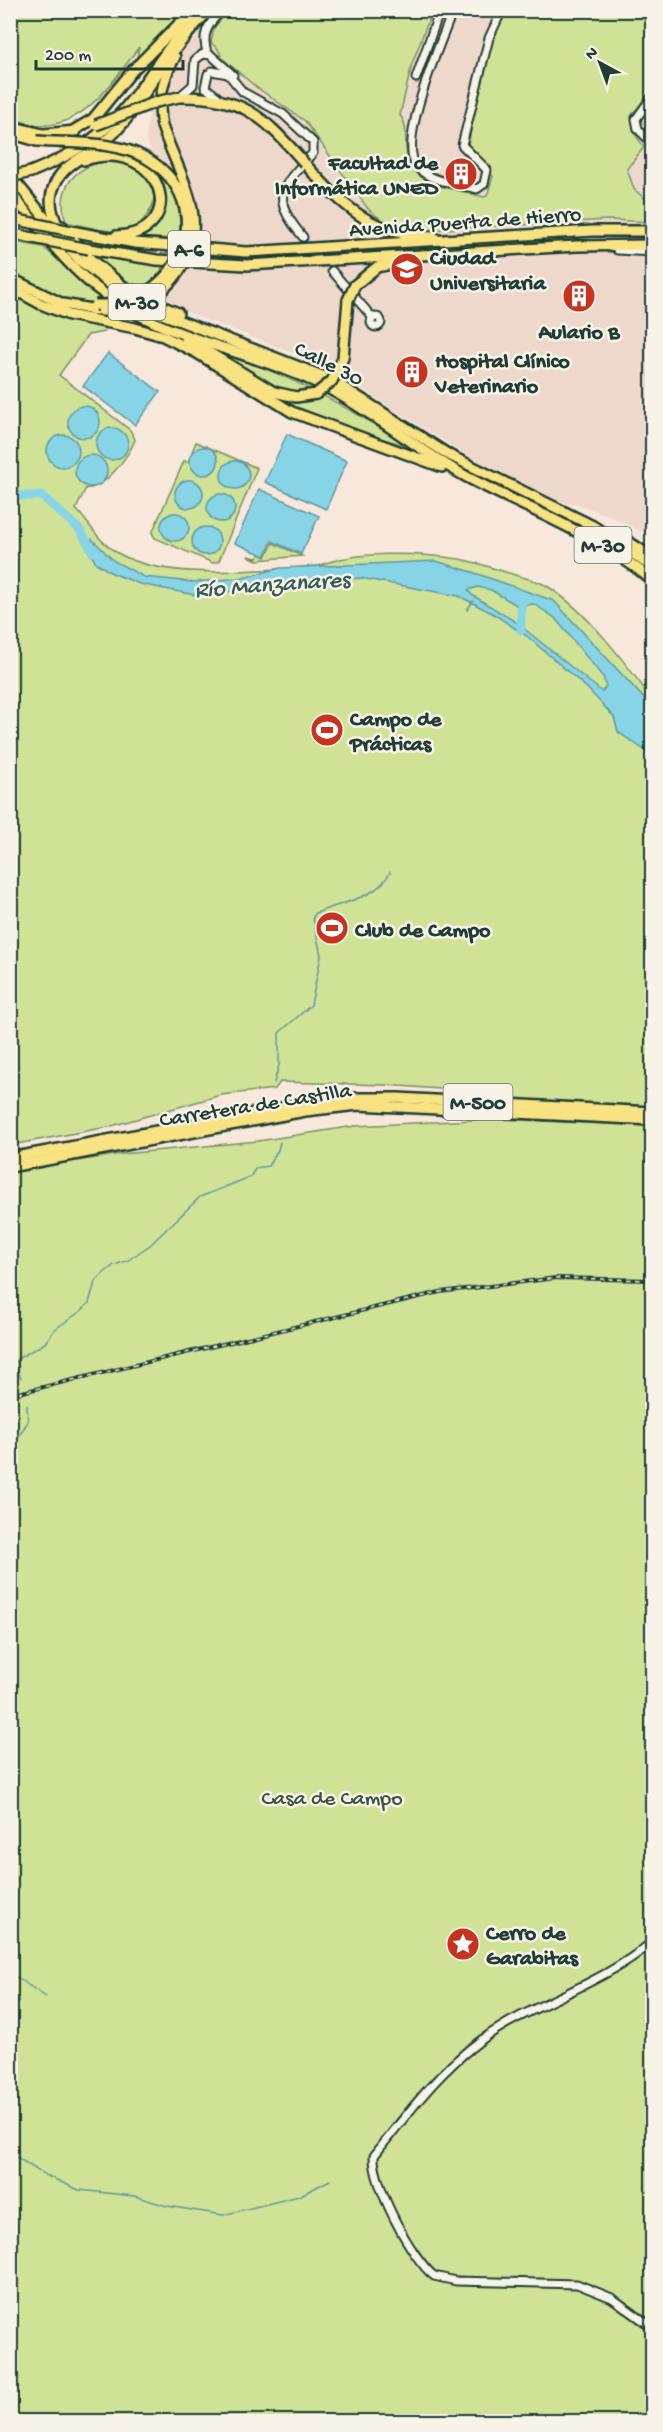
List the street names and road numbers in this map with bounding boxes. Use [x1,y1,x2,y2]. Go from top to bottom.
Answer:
street label: Avenida Puerta de Hierro [348,203,582,245]
road number: A-6 [168,231,210,267]
road number: M-30 [108,284,166,320]
street label: Calle 30 [289,337,367,394]
road number: M-30 [574,527,632,563]
street label: Carretera de Castilla [158,1079,354,1135]
road number: M-500 [444,1084,512,1120]

